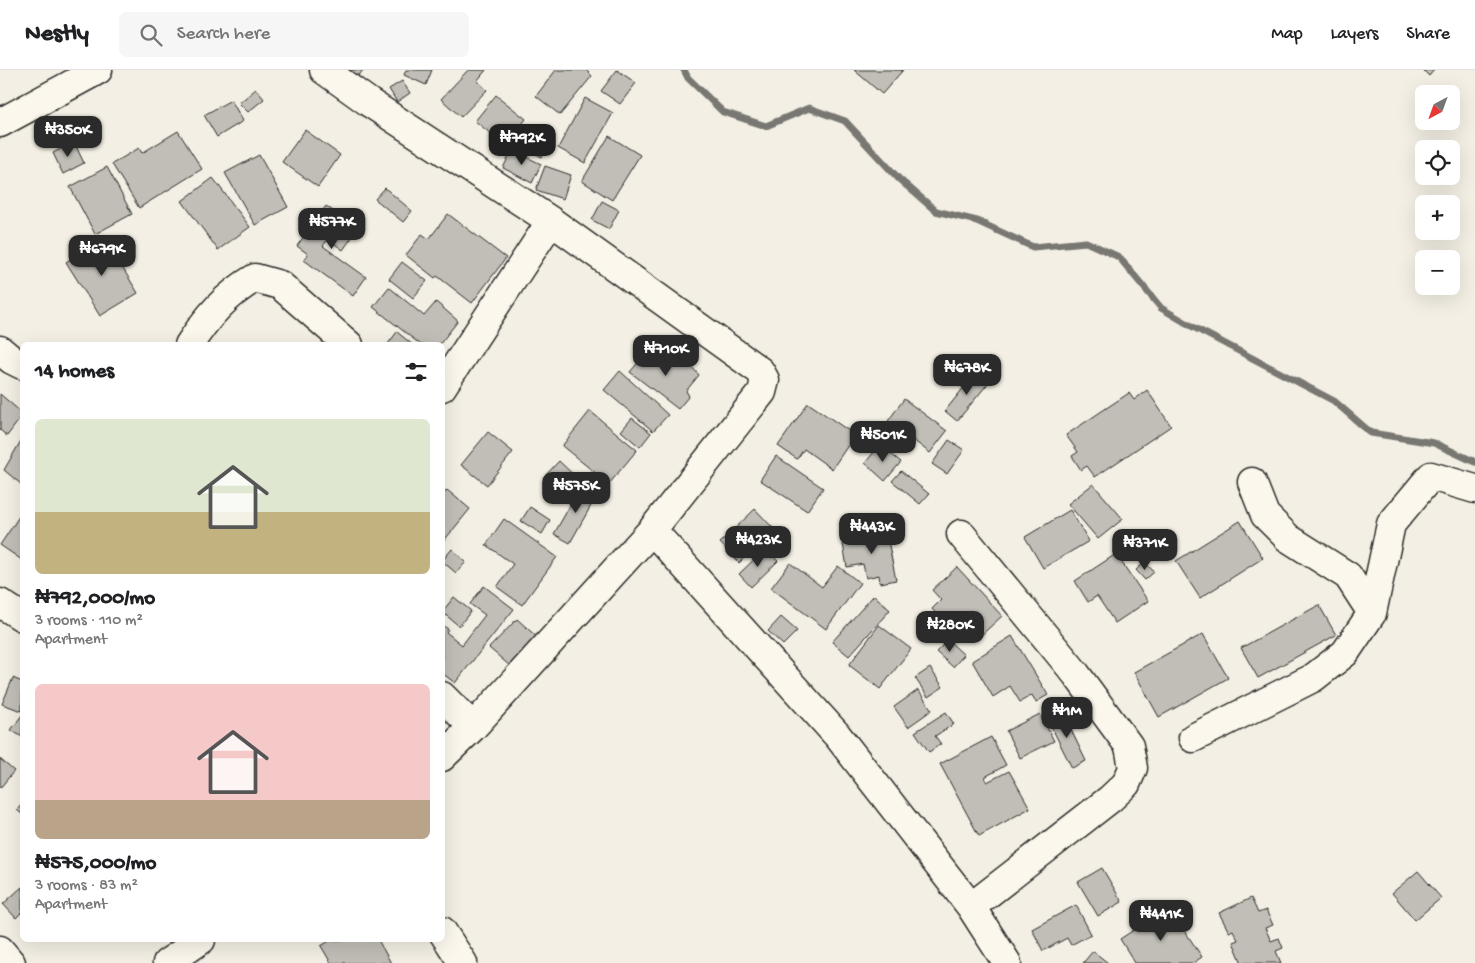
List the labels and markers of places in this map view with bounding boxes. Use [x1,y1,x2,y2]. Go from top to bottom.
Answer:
pin: ₦350K [33,116,103,158]
pin: ₦792K [487,124,557,166]
pin: ₦577K [297,208,367,250]
pin: ₦679K [67,234,137,277]
pin: ₦710K [631,334,701,377]
pin: ₦678K [932,354,1002,396]
pin: ₦501K [848,420,918,463]
pin: ₦575K [541,472,611,514]
pin: ₦443K [837,512,907,555]
pin: ₦423K [723,526,793,568]
pin: ₦371K [1110,528,1180,571]
pin: ₦280K [915,610,985,653]
pin: ₦1M [1043,696,1091,739]
pin: ₦441K [1126,900,1196,942]

